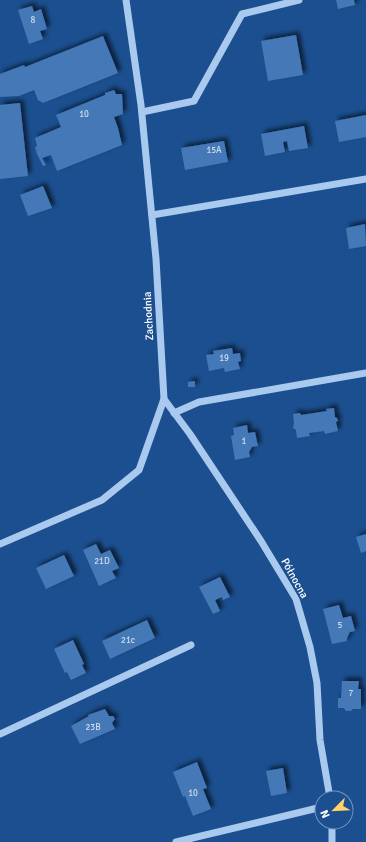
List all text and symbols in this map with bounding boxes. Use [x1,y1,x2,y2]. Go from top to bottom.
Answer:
house number: 8 [31,15,36,26]
house number: 10 [79,109,89,120]
house number: 15A [206,145,222,156]
street label: Zachodnia [141,291,156,341]
house number: 19 [219,353,229,364]
house number: 1 [242,436,247,447]
house number: 21D [94,556,110,567]
street label: Północna [278,556,311,601]
house number: 5 [338,620,343,631]
house number: 21c [121,635,135,646]
house number: 7 [349,688,354,699]
house number: 23B [85,722,101,733]
house number: 10 [188,788,198,799]
north arrow [314,790,354,830]
text: N [318,808,333,820]

